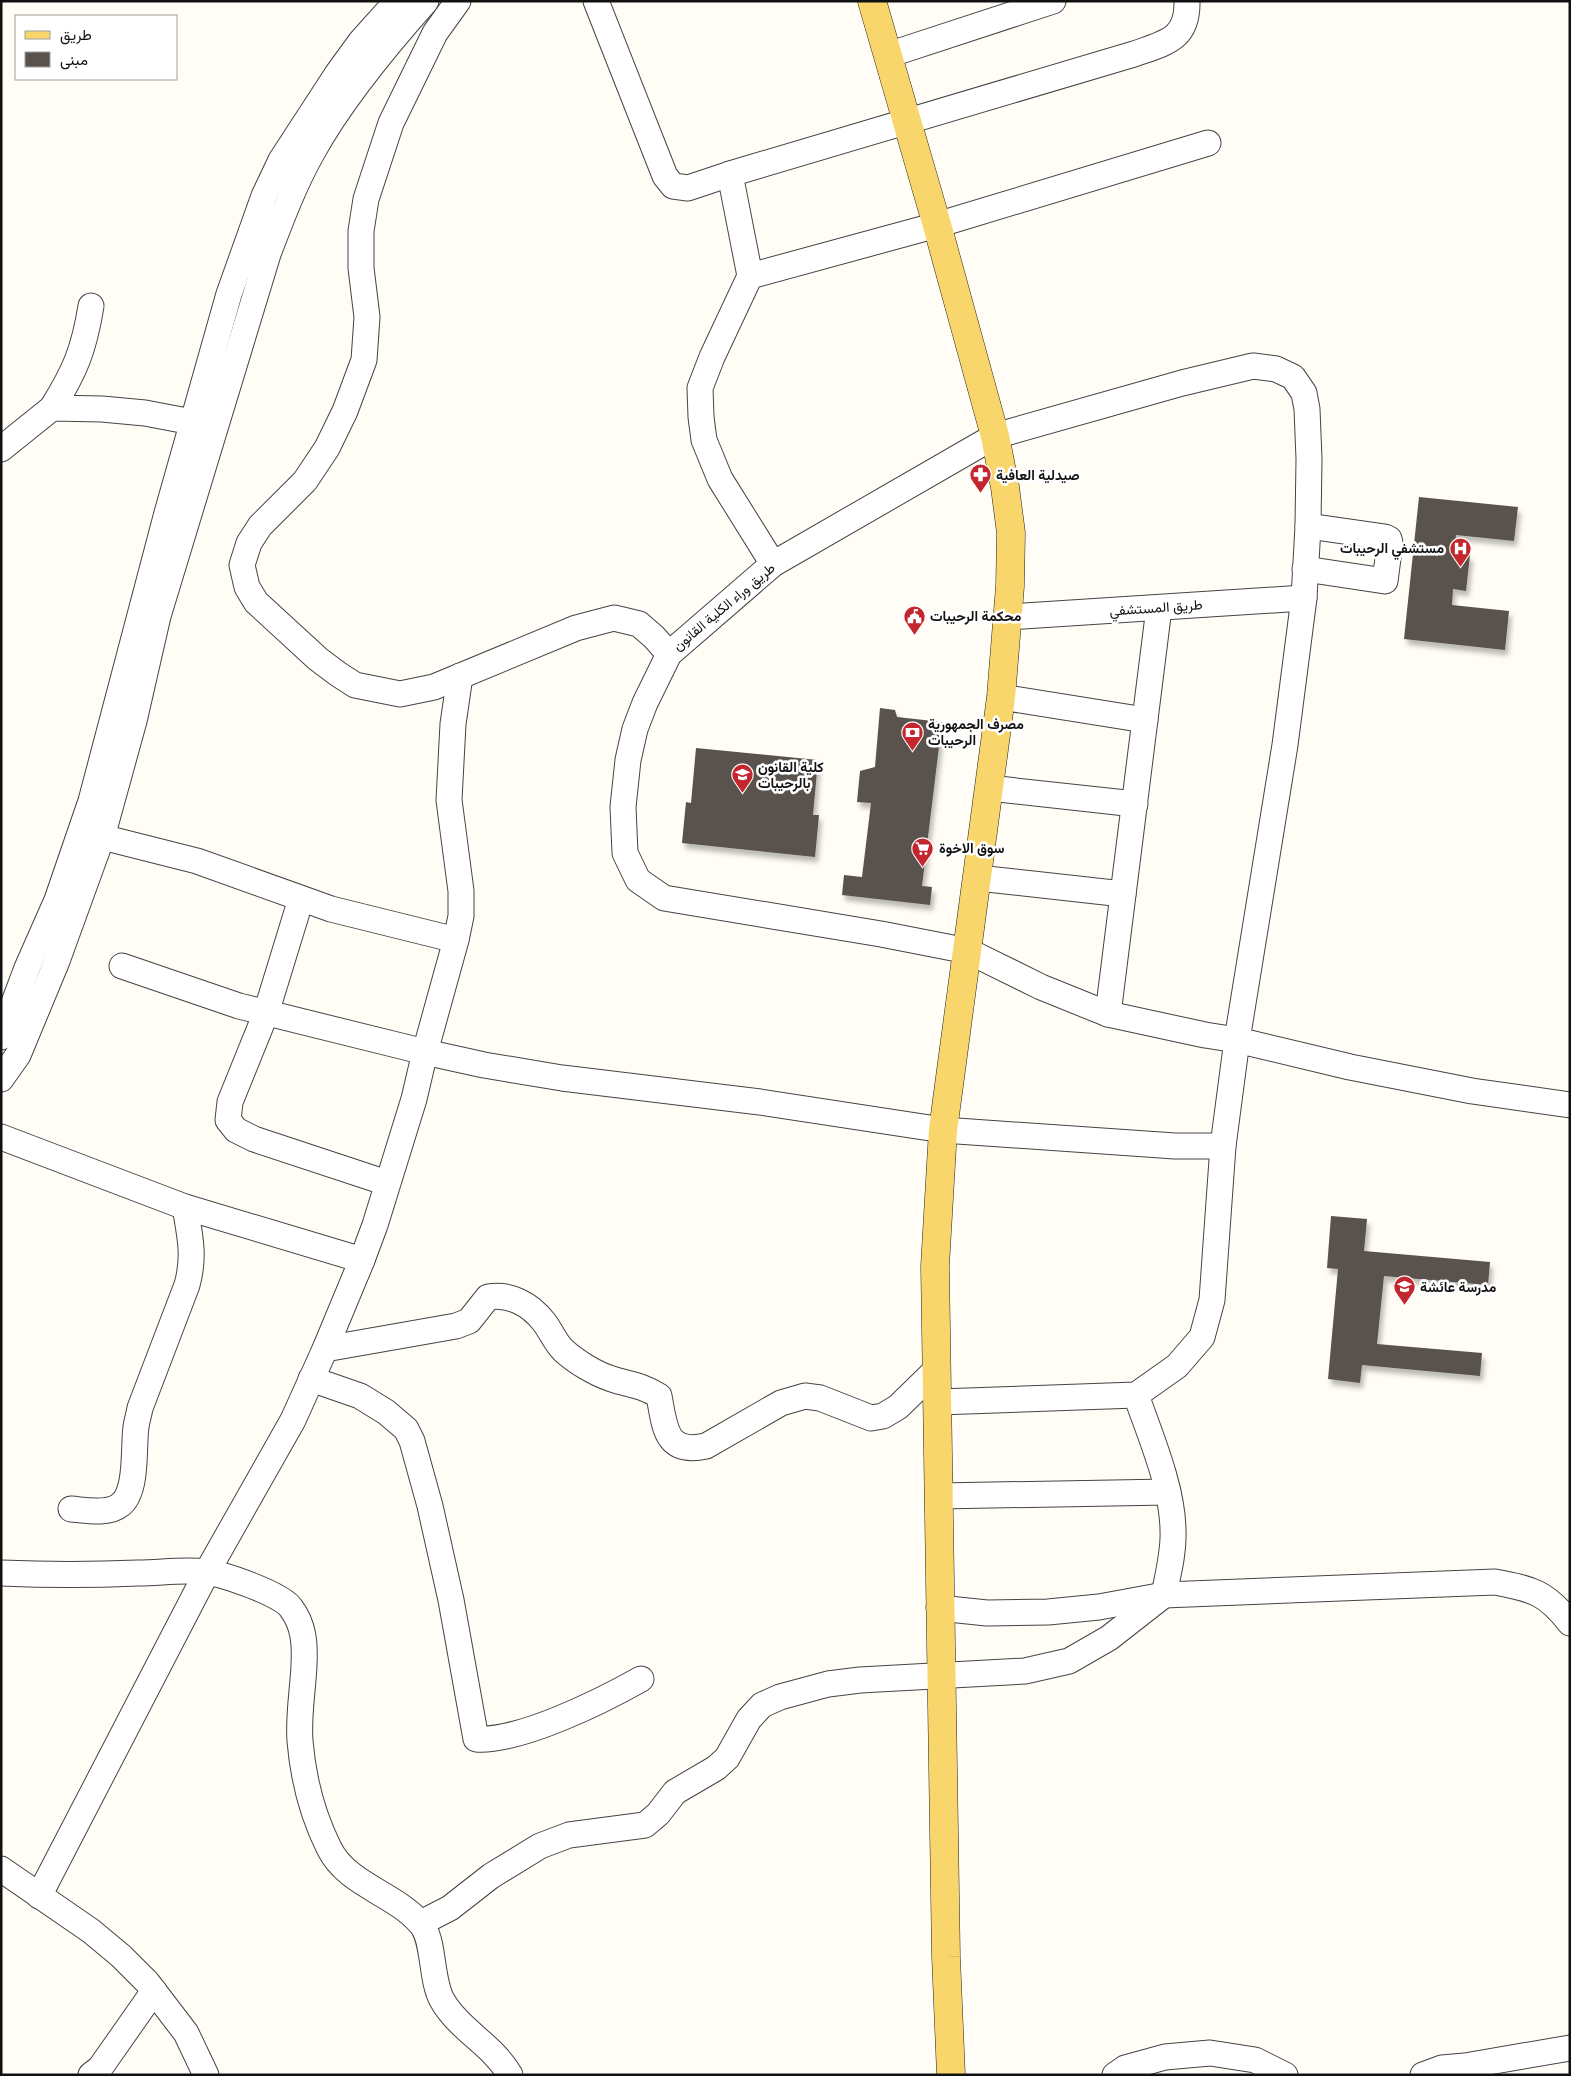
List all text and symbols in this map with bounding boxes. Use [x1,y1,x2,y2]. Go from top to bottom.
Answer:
legend [15,15,178,80]
text: طريق [60,27,92,45]
text: مبنى [60,52,88,70]
pharmacy icon: صيدلية العافية [968,463,992,494]
place label: صيدلية العافية [996,468,1080,484]
hospital icon: مستشفي الرحيبات [1448,536,1472,567]
place label: مستشفي الرحيبات [1340,541,1444,560]
street label: طريق وراء الكلية القانون [670,560,778,655]
street label: طريق المستشفي [1109,597,1203,623]
public building icon: محكمة الرحيبات [902,604,926,635]
place label: محكمة الرحيبات [930,609,1022,625]
place label: مصرف الجمهورية الرحيبات [928,717,1024,749]
bank icon: مصرف الجمهورية الرحيبات [900,720,924,751]
place label: كلية القانون بالرحيبات [758,760,824,792]
school or university icon: كلية القانون بالرحيبات [730,763,754,794]
supermarket icon: سوق الاخوة [911,836,935,867]
place label: سوق الاخوة [939,841,1005,857]
school or university icon: مدرسة عائشة [1392,1275,1416,1306]
place label: مدرسة عائشة [1420,1280,1497,1296]

